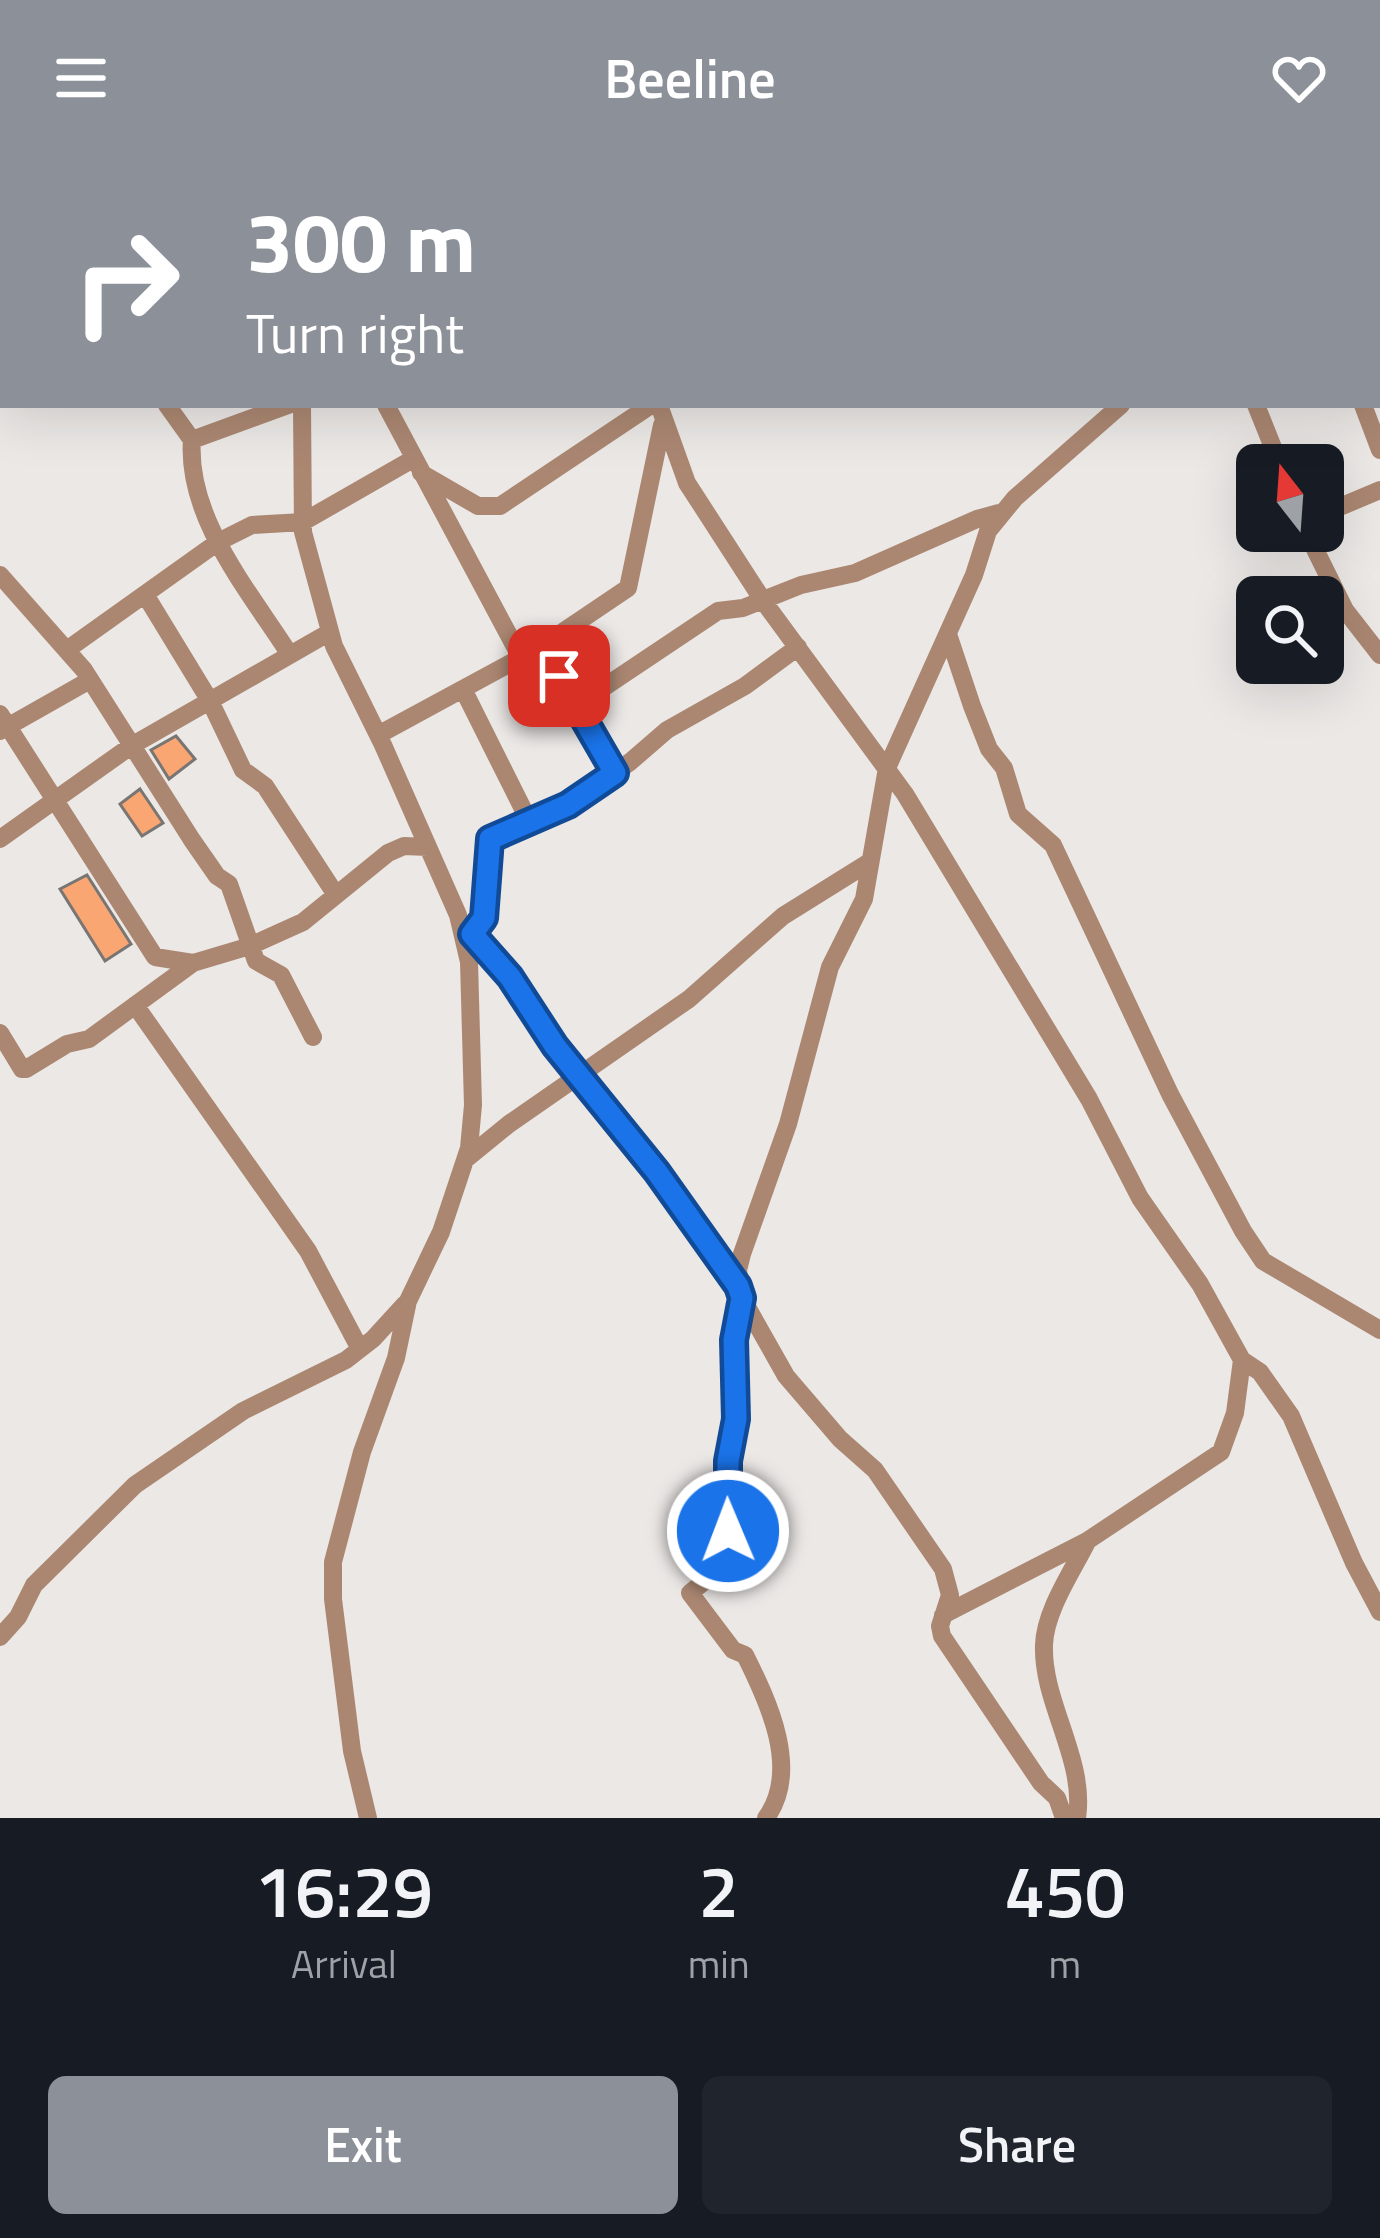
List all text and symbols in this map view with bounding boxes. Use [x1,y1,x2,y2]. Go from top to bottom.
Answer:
text: Beeline [604,37,776,119]
icon: menu [48,45,114,111]
icon: heart [1266,45,1332,111]
text: 300 m [246,177,476,305]
icon: right [48,204,204,360]
text: Turn right [246,292,464,374]
north arrow [1236,444,1344,552]
map controls [1236,444,1344,684]
button: search [1236,576,1344,684]
pin [508,625,610,727]
icon: arrive [526,643,592,709]
position arrow [665,1468,791,1594]
text: 16:29 [255,1835,433,1945]
text: 2 [699,1835,739,1945]
text: 450 [1004,1835,1125,1945]
text: Arrival [291,1934,397,1993]
text: min [688,1934,750,1993]
text: m [1049,1934,1081,1993]
button: Exit [48,2076,678,2214]
button: Share [702,2076,1332,2214]

